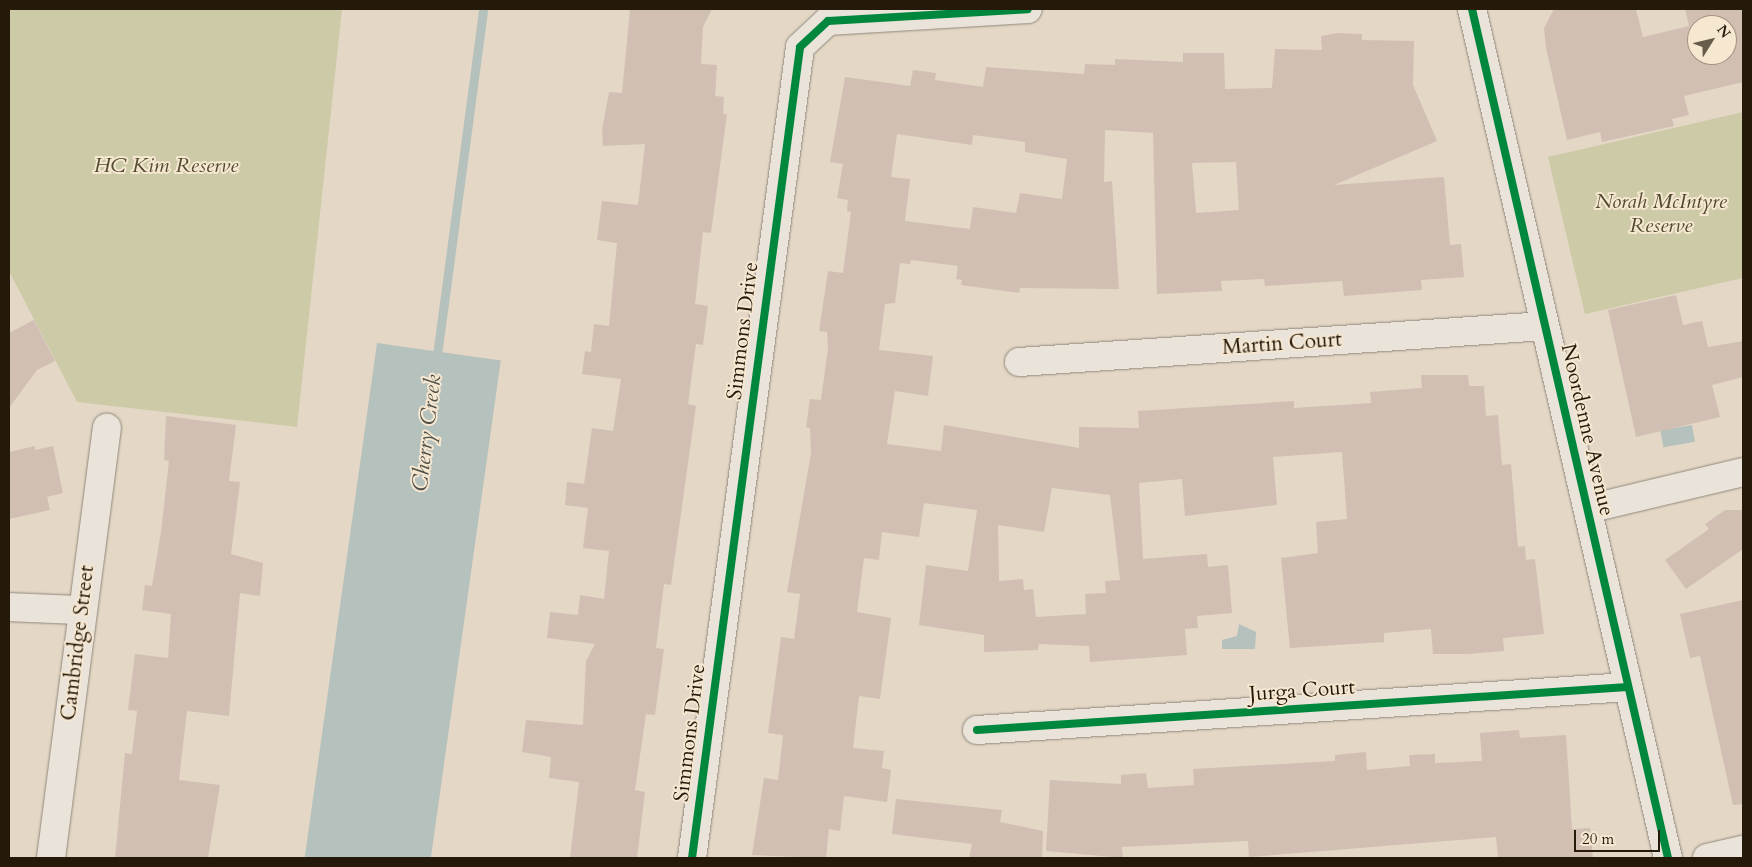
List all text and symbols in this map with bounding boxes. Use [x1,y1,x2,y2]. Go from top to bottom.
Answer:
north arrow [1687,15,1737,65]
text: N [1712,21,1735,42]
park label: HC Kim Reserve [94,153,238,179]
park label: Norah McIntyre Reserve [1595,189,1727,239]
street label: Simmons Drive [722,261,764,401]
street label: Martin Court [1221,327,1343,361]
street label: Noordenne Avenue [1555,341,1619,519]
water label: Cherry Creek [407,373,447,493]
street label: Cambridge Street [56,564,100,722]
street label: Simmons Drive [669,663,711,803]
street label: Jurga Court [1248,675,1356,707]
scale bar [1577,820,1663,852]
text: 20 m [1582,829,1614,849]

